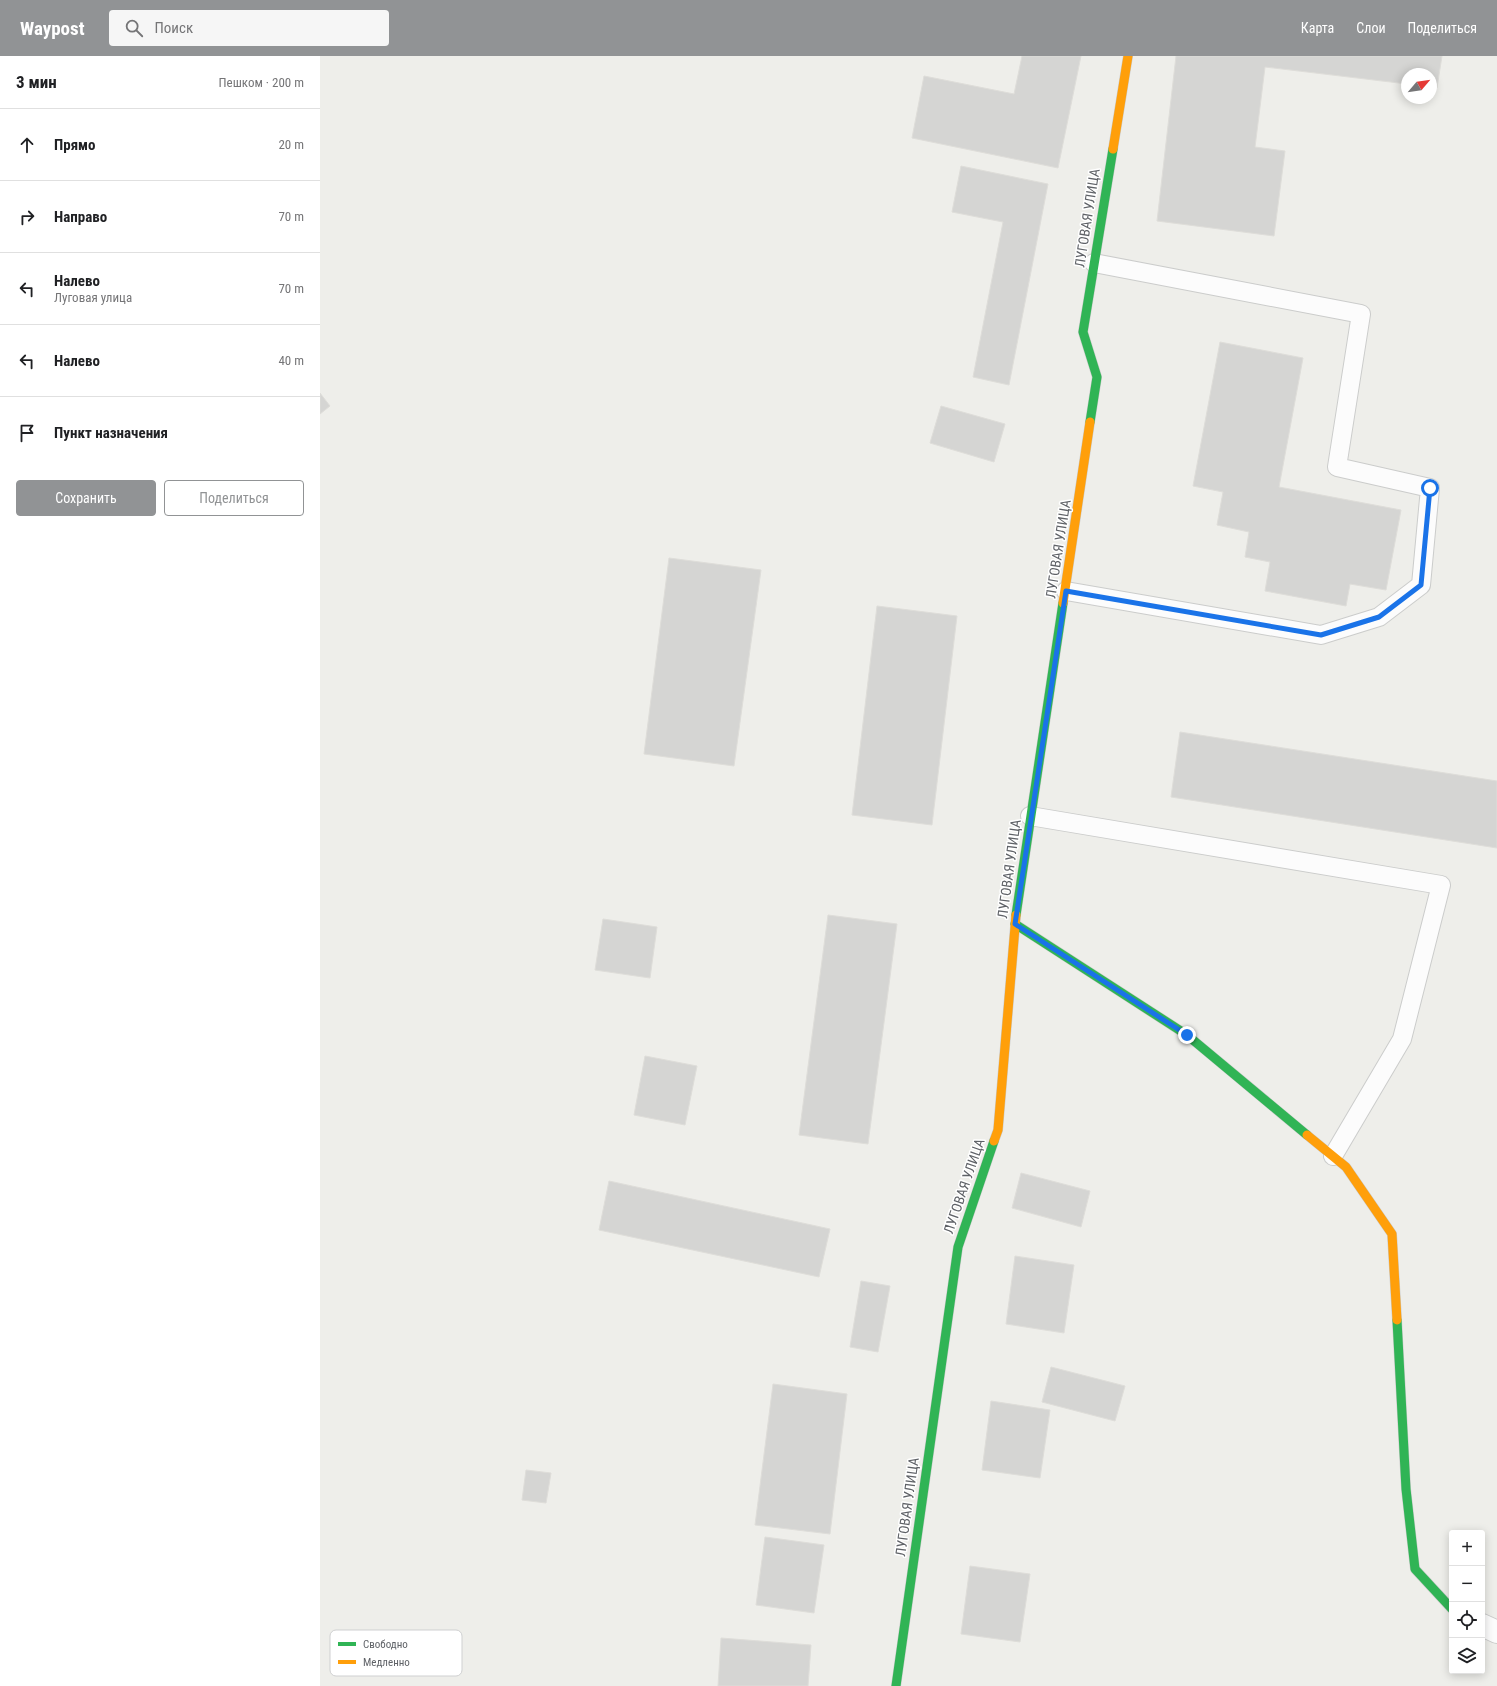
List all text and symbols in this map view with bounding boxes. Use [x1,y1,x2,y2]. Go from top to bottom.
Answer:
search box [109,10,389,46]
text: Waypost [20,17,85,40]
icon: search [123,17,145,39]
text: Поиск [155,19,193,37]
text: Карта [1301,20,1334,36]
text: Слои [1356,20,1386,36]
text: Поделиться [1408,20,1477,36]
north arrow [1401,68,1437,104]
text: 3 мин [16,72,57,92]
text: Пешком · 200 m [218,75,304,90]
icon: ahead [16,134,38,156]
text: Прямо [54,136,95,154]
text: 20 m [278,137,304,152]
street label: ЛУГОВАЯ УЛИЦА [1071,168,1103,268]
icon: right [16,206,38,228]
text: Направо [54,208,107,226]
text: 70 m [278,209,304,224]
text: Налево [54,272,100,290]
icon: left [16,278,38,300]
text: 70 m [278,281,304,296]
text: Луговая улица [54,290,132,305]
icon: left [16,350,38,372]
text: Налево [54,352,100,370]
text: 40 m [278,353,304,368]
icon: arrive [16,422,38,444]
text: Пункт назначения [54,424,168,442]
route start [1421,479,1439,497]
button: Сохранить [16,480,156,516]
button: Поделиться [164,480,304,516]
street label: ЛУГОВАЯ УЛИЦА [1042,499,1074,599]
street label: ЛУГОВАЯ УЛИЦА [994,819,1024,919]
route end [1178,1026,1196,1044]
street label: ЛУГОВАЯ УЛИЦА [940,1136,988,1236]
street label: ЛУГОВАЯ УЛИЦА [892,1457,922,1557]
map controls [1449,1530,1485,1674]
button: + [1449,1530,1485,1566]
button: − [1449,1566,1485,1602]
button: locate [1449,1602,1485,1638]
legend [330,1630,462,1676]
text: Свободно [363,1638,408,1651]
button: layers [1449,1638,1485,1674]
text: Медленно [363,1656,410,1669]

